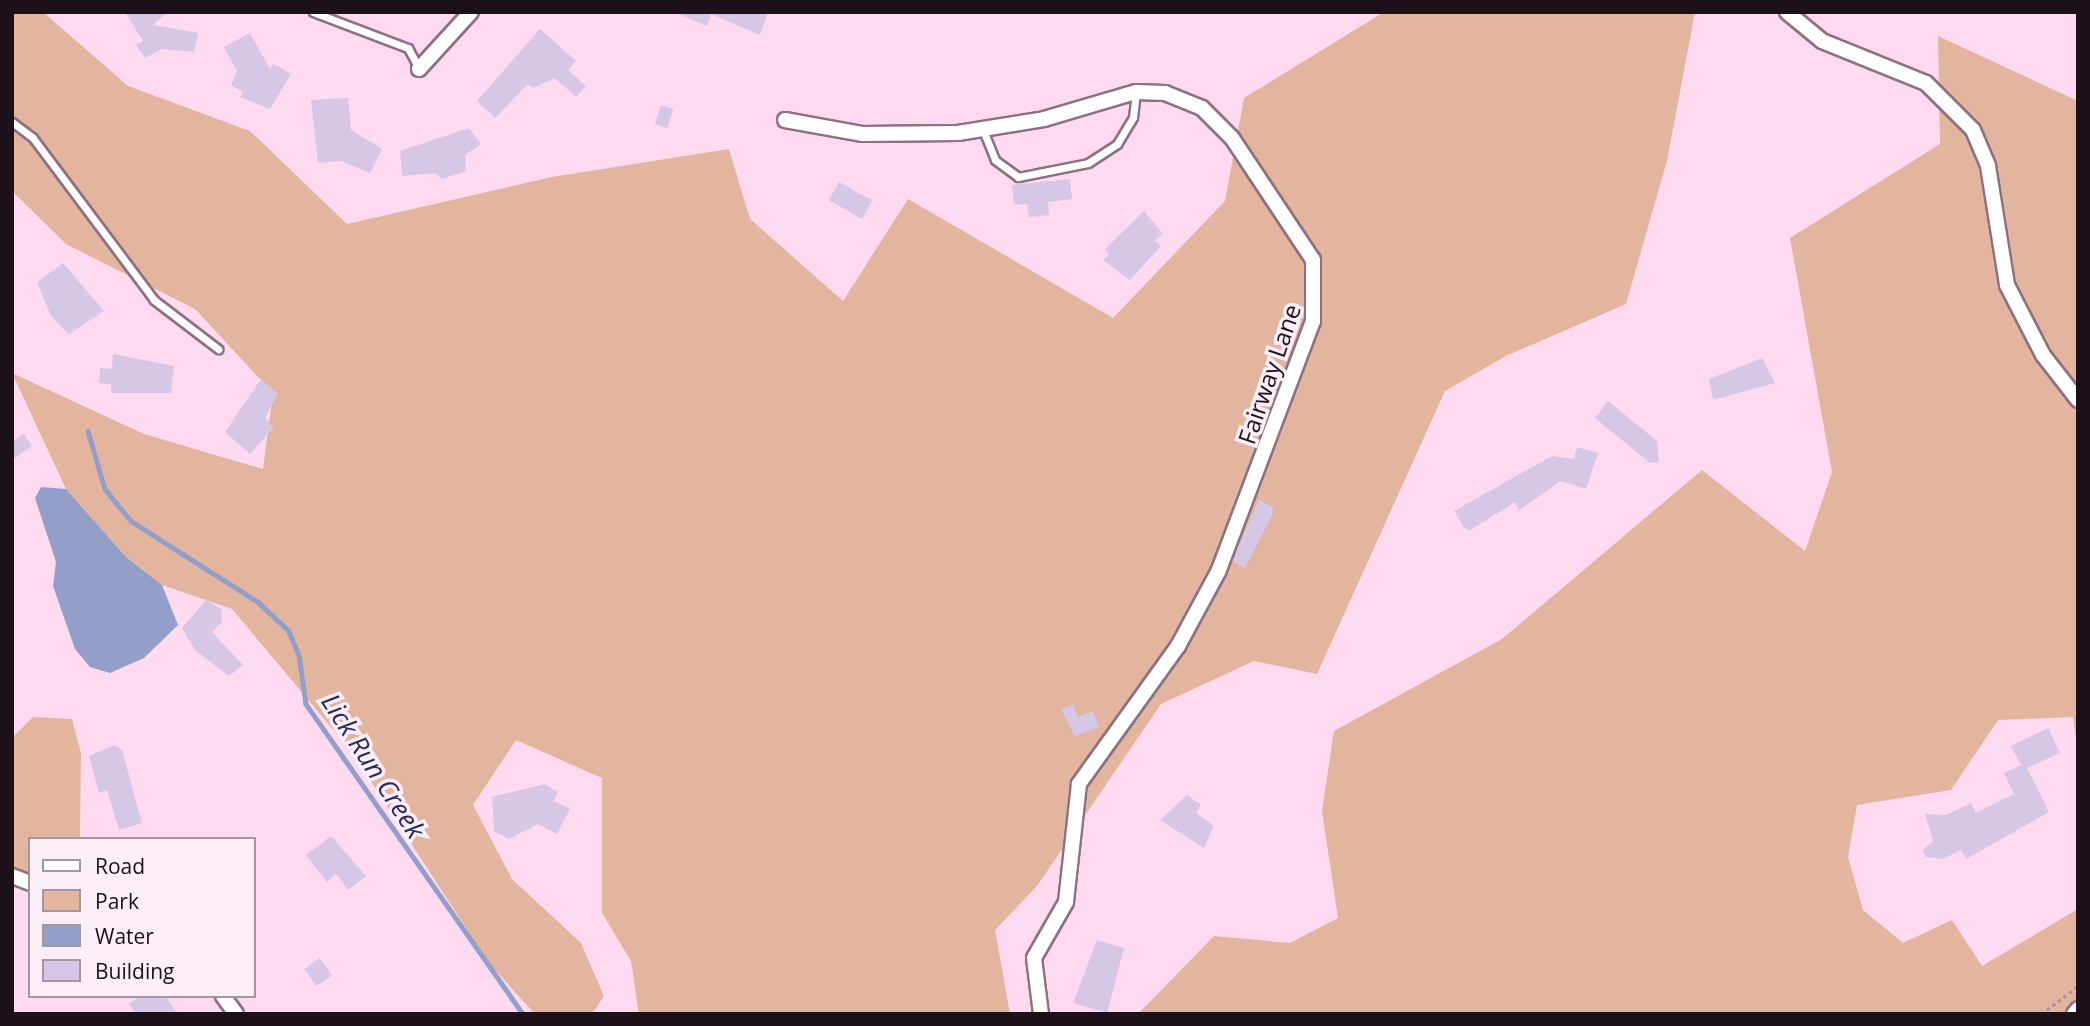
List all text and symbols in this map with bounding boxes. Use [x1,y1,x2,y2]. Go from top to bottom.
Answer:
street label: Fairway Lane [1232,300,1306,448]
water label: Lick Run Creek [315,688,431,844]
legend [28,837,256,998]
text: Road [95,852,145,880]
text: Park [95,887,139,915]
text: Water [95,922,154,950]
text: Building [95,957,174,985]

